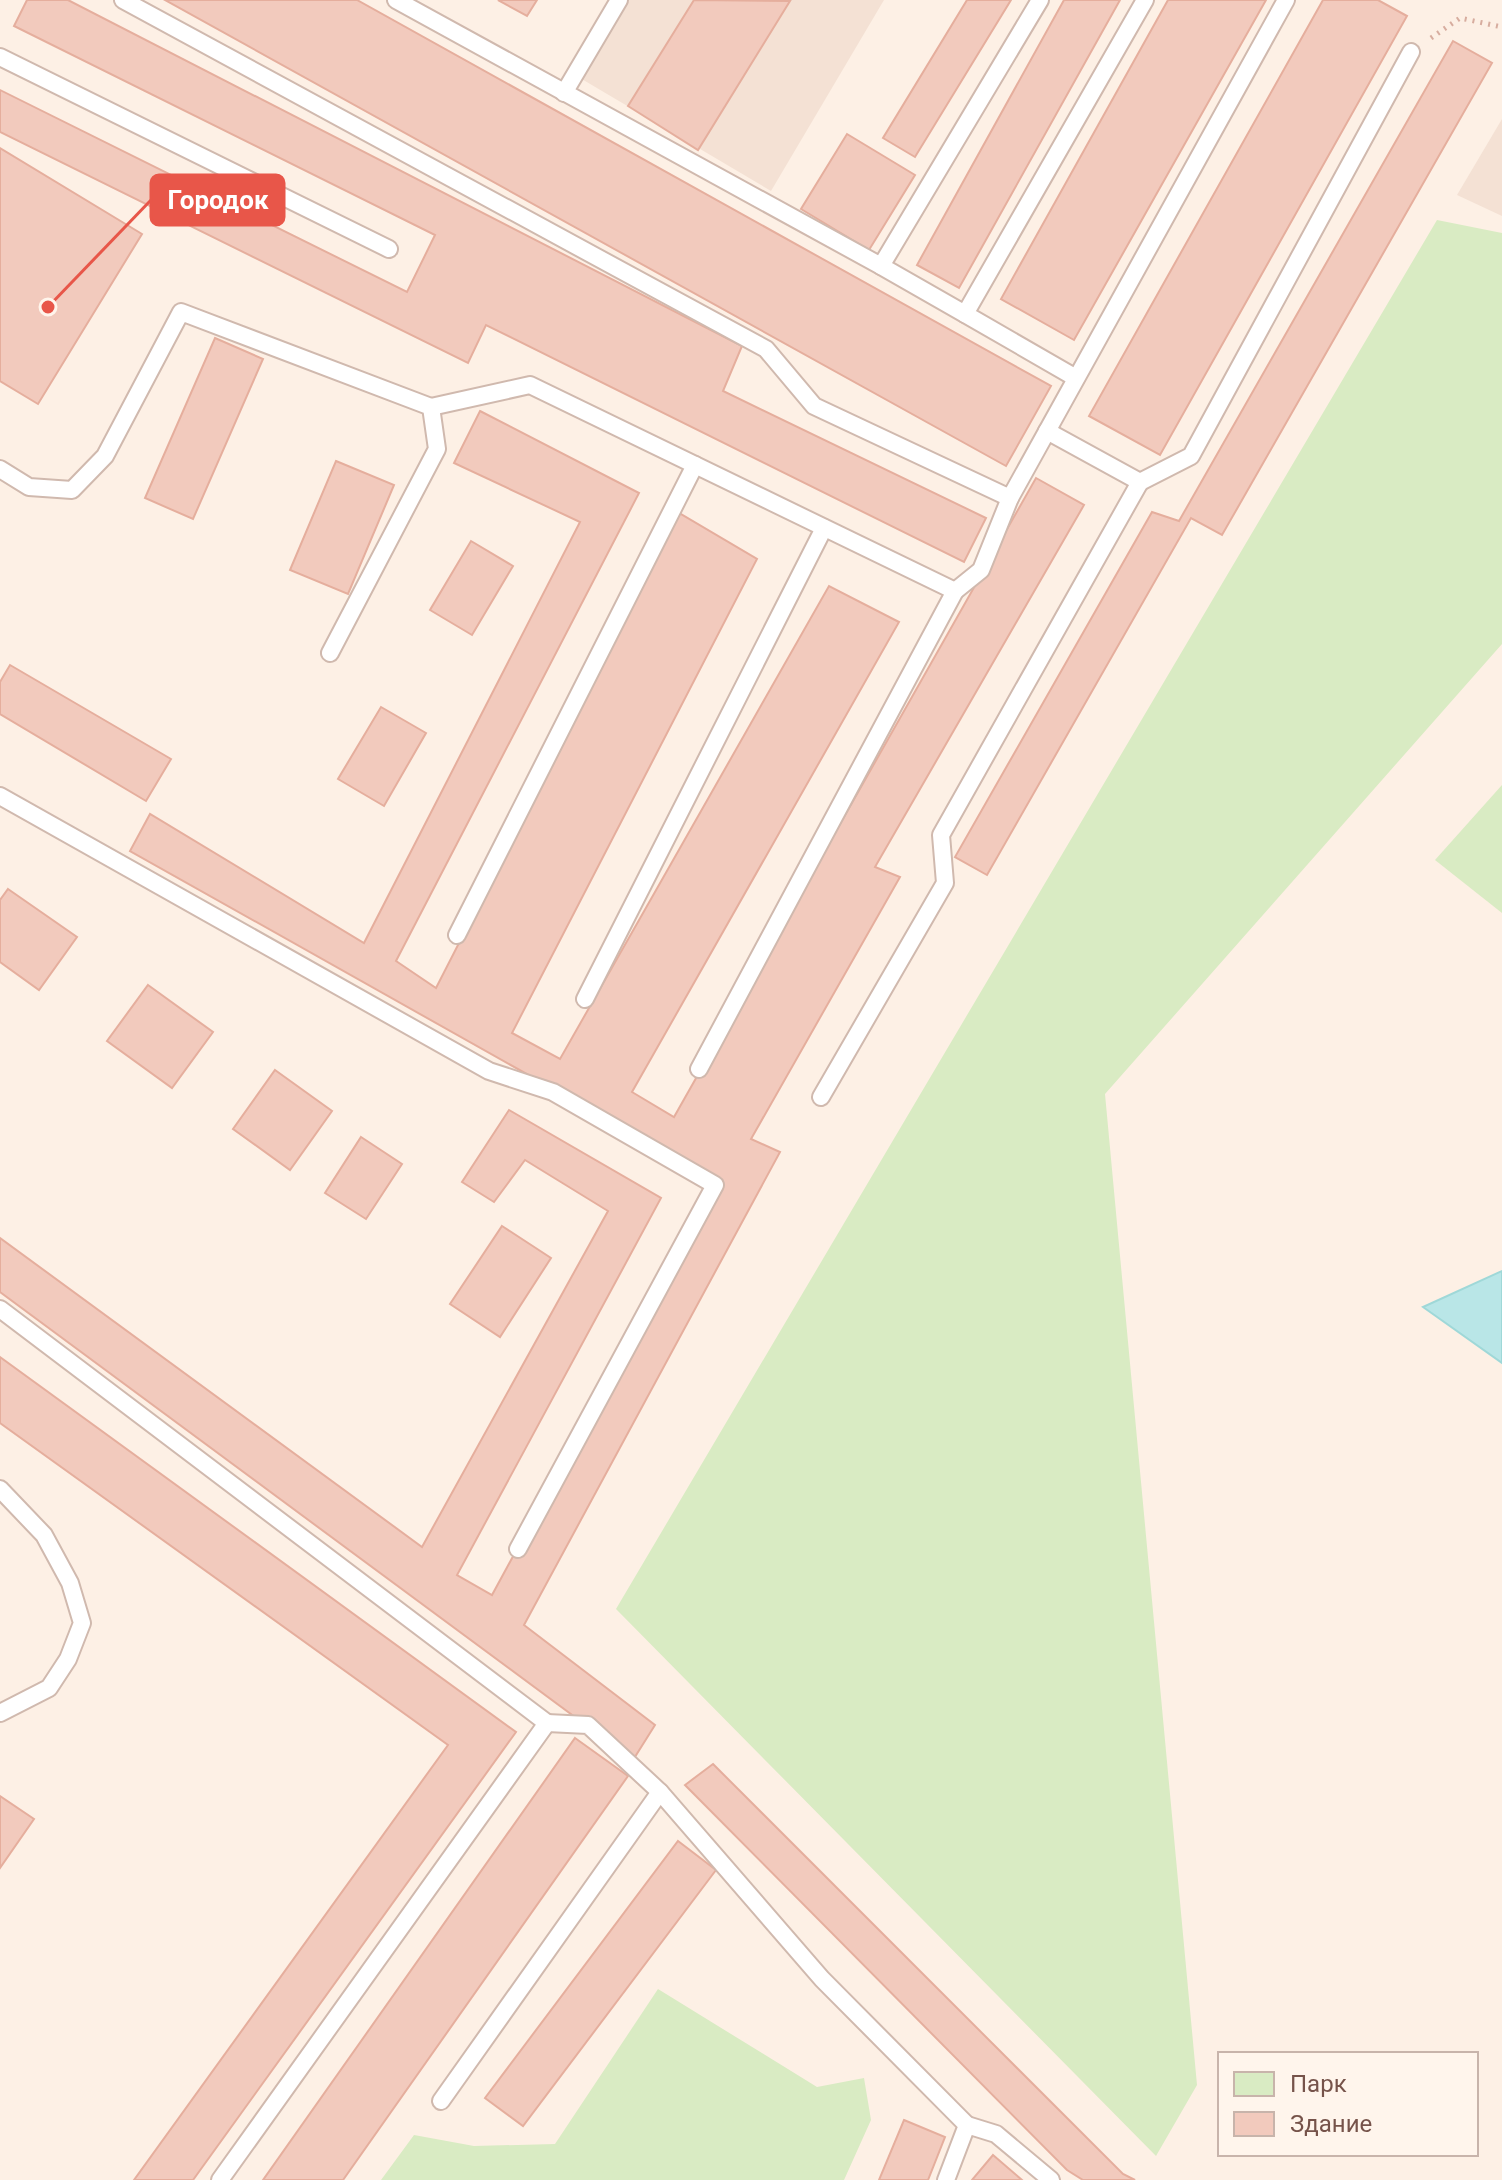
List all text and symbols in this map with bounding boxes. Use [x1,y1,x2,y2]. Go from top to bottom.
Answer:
callout: Городок [151,175,284,225]
text: Городок [167,185,269,215]
legend [1218,2052,1478,2156]
text: Парк [1290,2070,1347,2098]
text: Здание [1290,2110,1372,2138]

